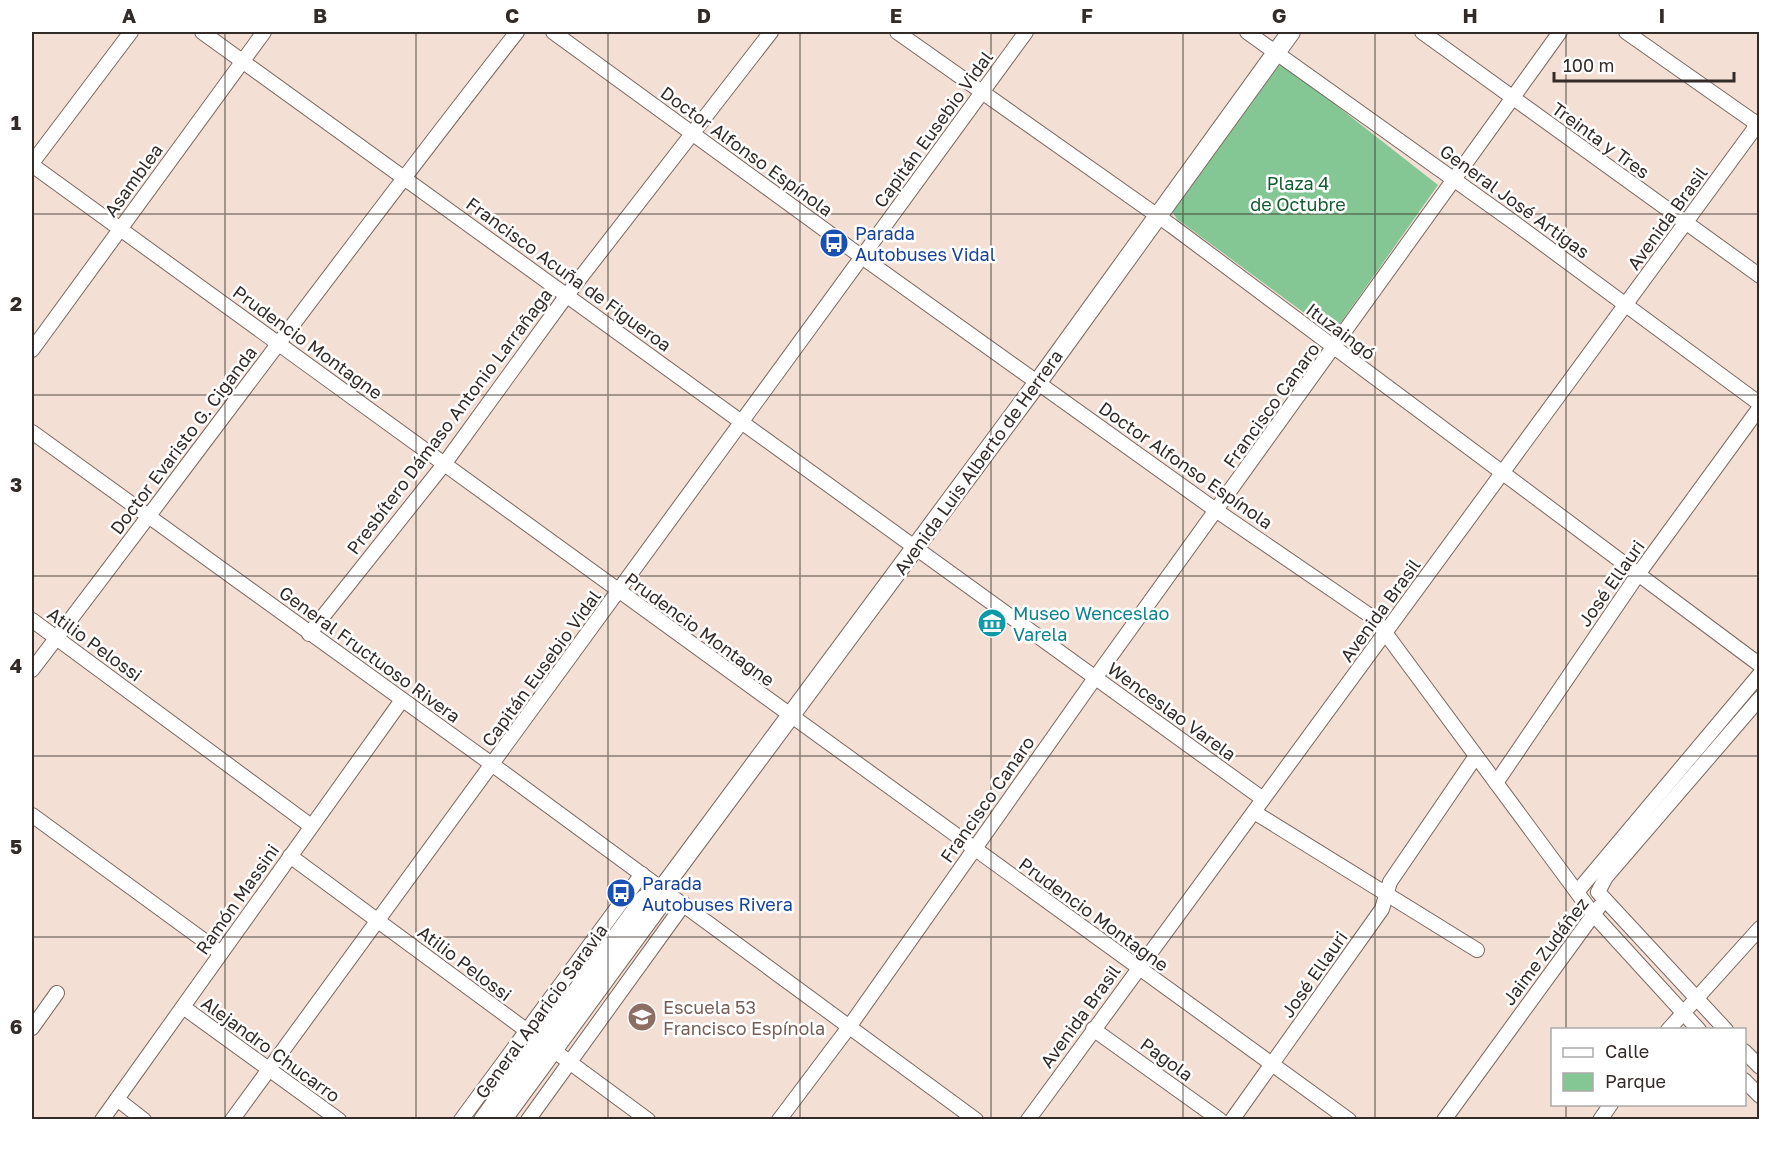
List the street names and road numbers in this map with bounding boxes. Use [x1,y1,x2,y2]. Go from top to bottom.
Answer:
street label: Capitán Eusebio Vidal [869,46,997,212]
street label: Doctor Alfonso Espínola [657,81,837,221]
street label: Treinta y Tres [1548,97,1654,183]
street label: Asamblea [99,139,167,221]
street label: General José Artigas [1436,139,1594,263]
street label: Avenida Brasil [1622,162,1712,274]
street label: Francisco Acuña de Figueroa [462,192,676,356]
street label: Prudencio Montagne [229,280,387,404]
street label: Presbítero Dámaso Antonio Larrañaga [342,284,556,558]
street label: Ituzaingó [1302,298,1380,364]
street label: Francisco Canaro [1218,338,1324,472]
street label: Doctor Evaristo G. Ciganda [105,342,261,538]
street label: Avenida Luis Alberto de Herrera [889,345,1067,579]
street label: Doctor Alfonso Espínola [1095,397,1277,533]
street label: José Ellauri [1573,535,1649,631]
street label: Avenida Brasil [1335,554,1425,666]
street label: Prudencio Montagne [621,567,779,691]
street label: General Fructuoso Rivera [275,581,465,727]
street label: Capitán Eusebio Vidal [477,585,605,751]
street label: Atilio Pelossi [43,602,147,686]
street label: Wenceslao Varela [1103,657,1241,765]
street label: Francisco Canaro [935,732,1039,866]
street label: Ramón Massini [191,839,283,959]
street label: Prudencio Montagne [1015,852,1173,976]
street label: Jaime Zudáñez [1497,893,1593,1009]
street label: General Aparicio Saravia [470,919,612,1103]
street label: Atilio Pelossi [414,921,516,1005]
street label: José Ellauri [1276,926,1352,1022]
street label: Avenida Brasil [1035,960,1125,1072]
street label: Alejandro Chucarro [197,991,345,1107]
street label: Pagola [1136,1033,1198,1085]

